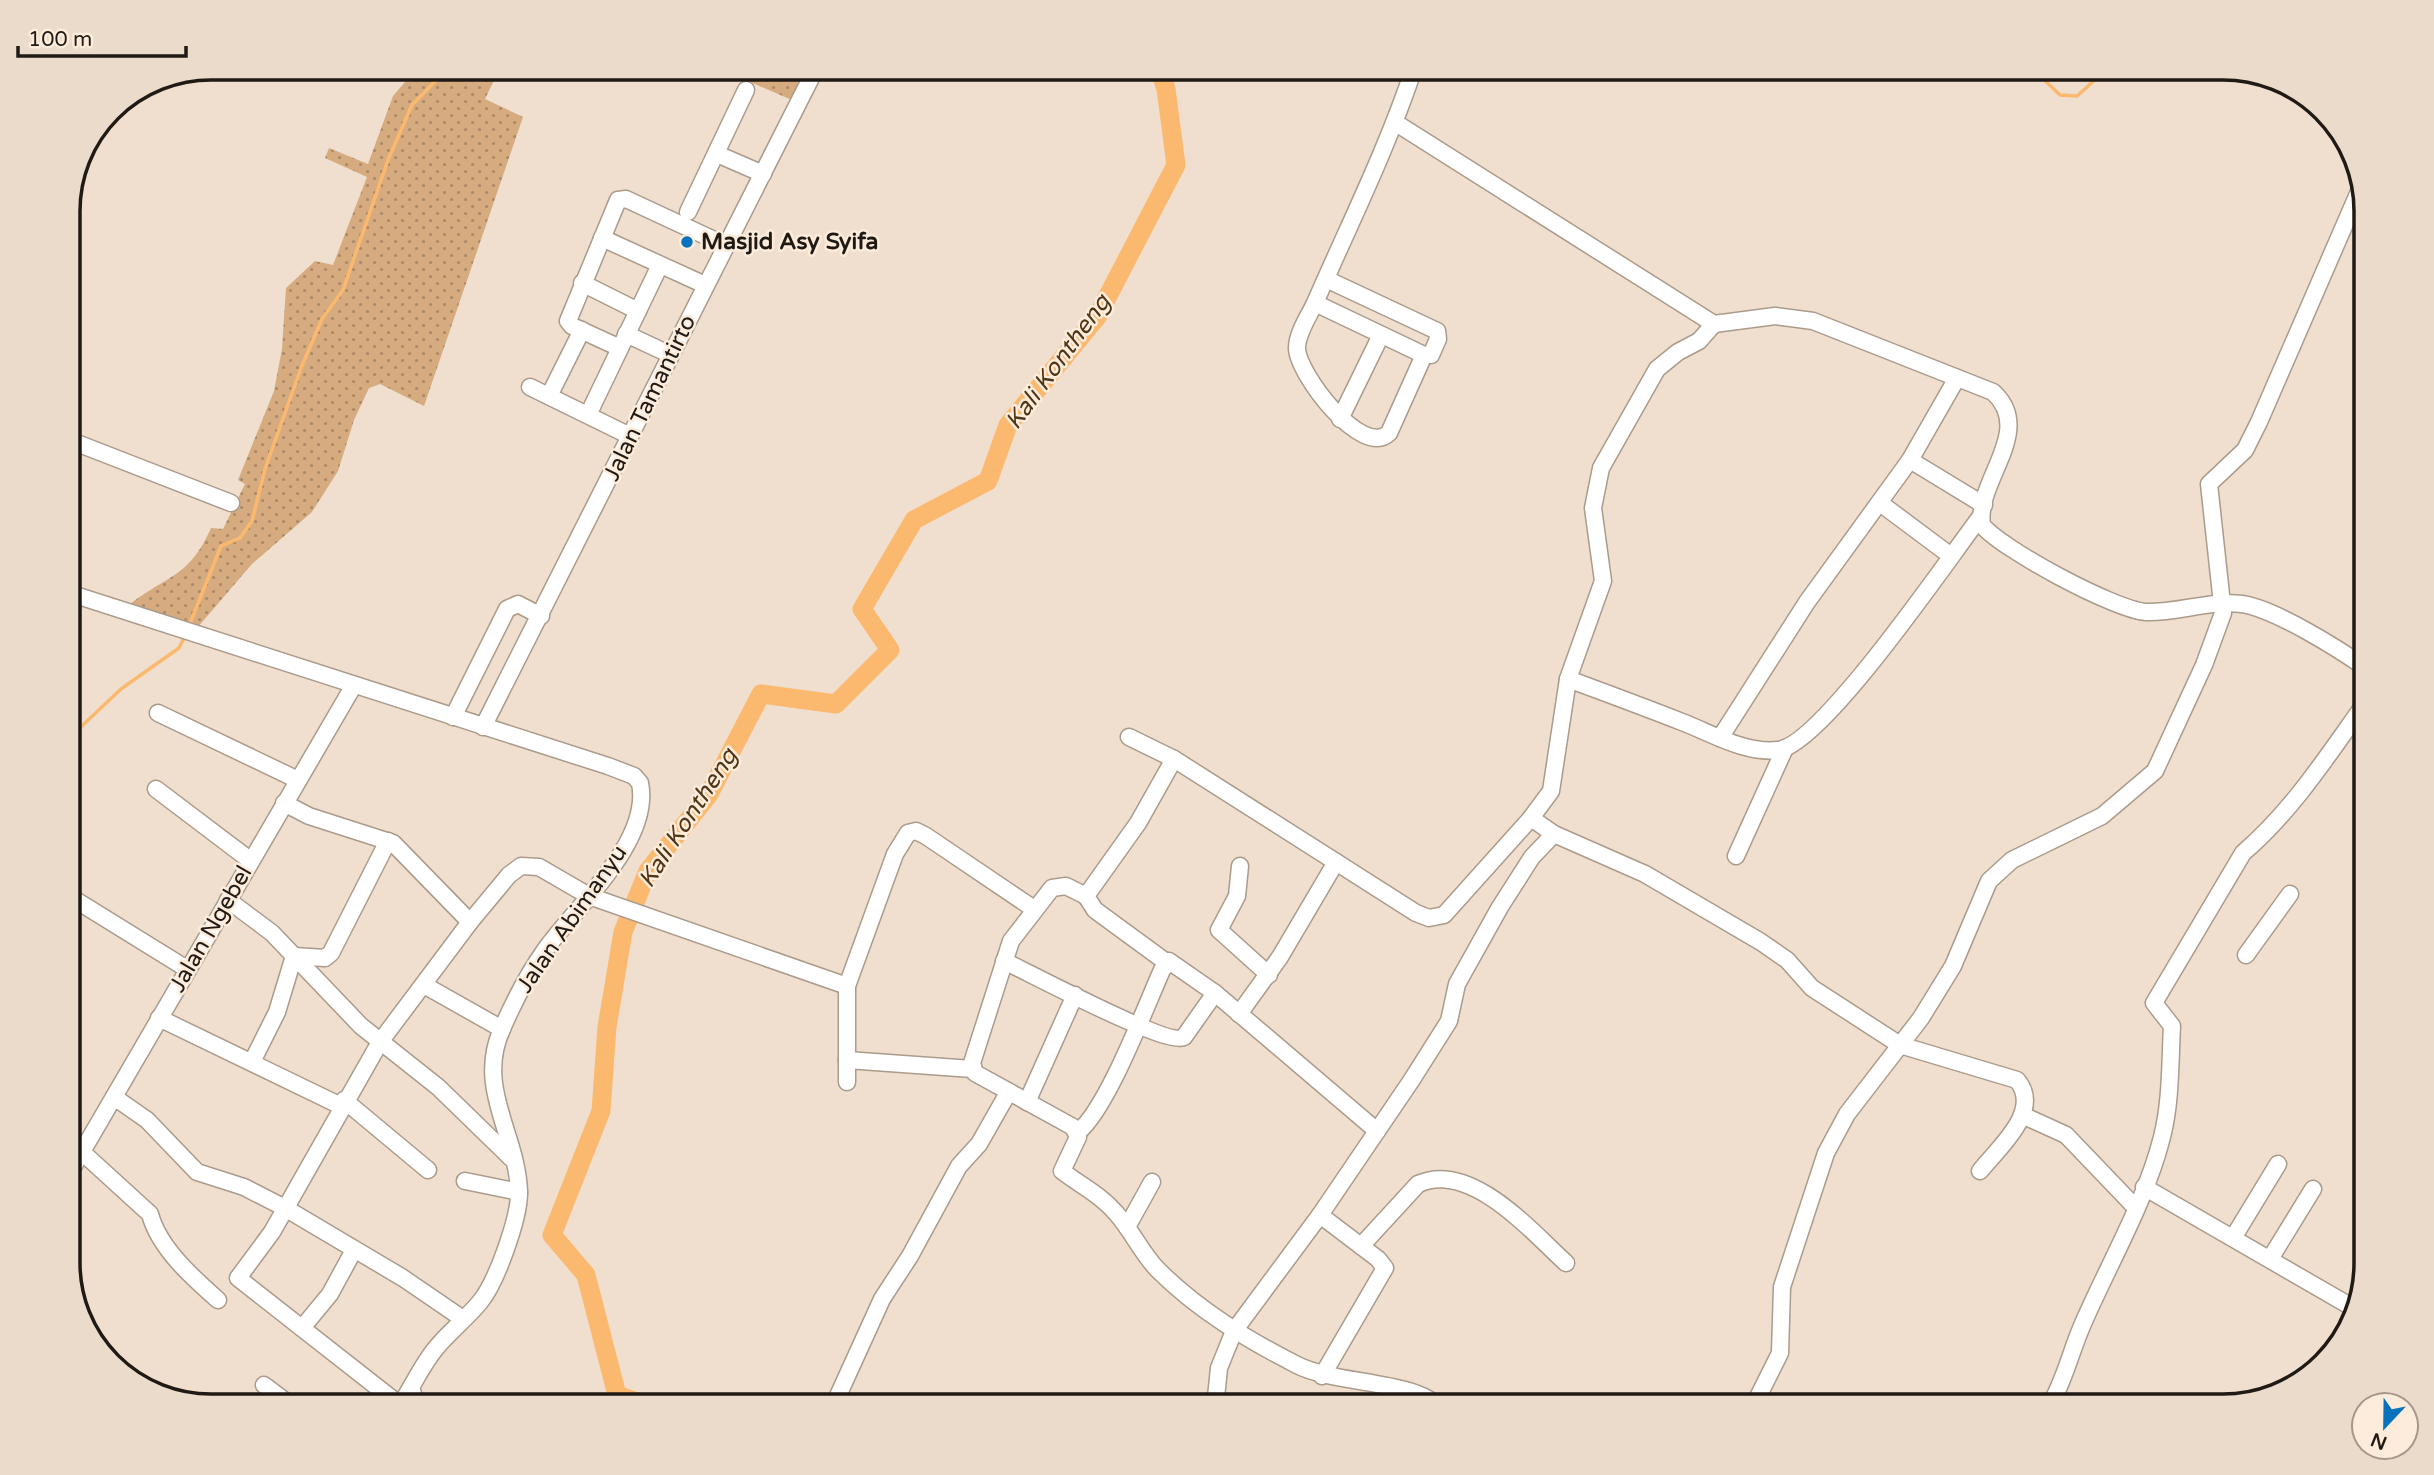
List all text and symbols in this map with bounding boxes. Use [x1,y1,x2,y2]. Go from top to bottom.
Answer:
scale bar [18,14,186,58]
text: 100 m [28,27,92,52]
place label: Masjid Asy Syifa [701,228,879,256]
marker: Masjid Asy Syifa [679,234,695,250]
water label: Kali Kontheng [999,287,1118,435]
street label: Jalan Tamantirto [598,310,702,486]
water label: Kali Kontheng [632,742,745,893]
street label: Jalan Abimanyu [511,840,633,998]
street label: Jalan Ngebel [164,861,258,997]
north arrow [2350,1391,2420,1461]
text: N [2368,1428,2390,1454]

